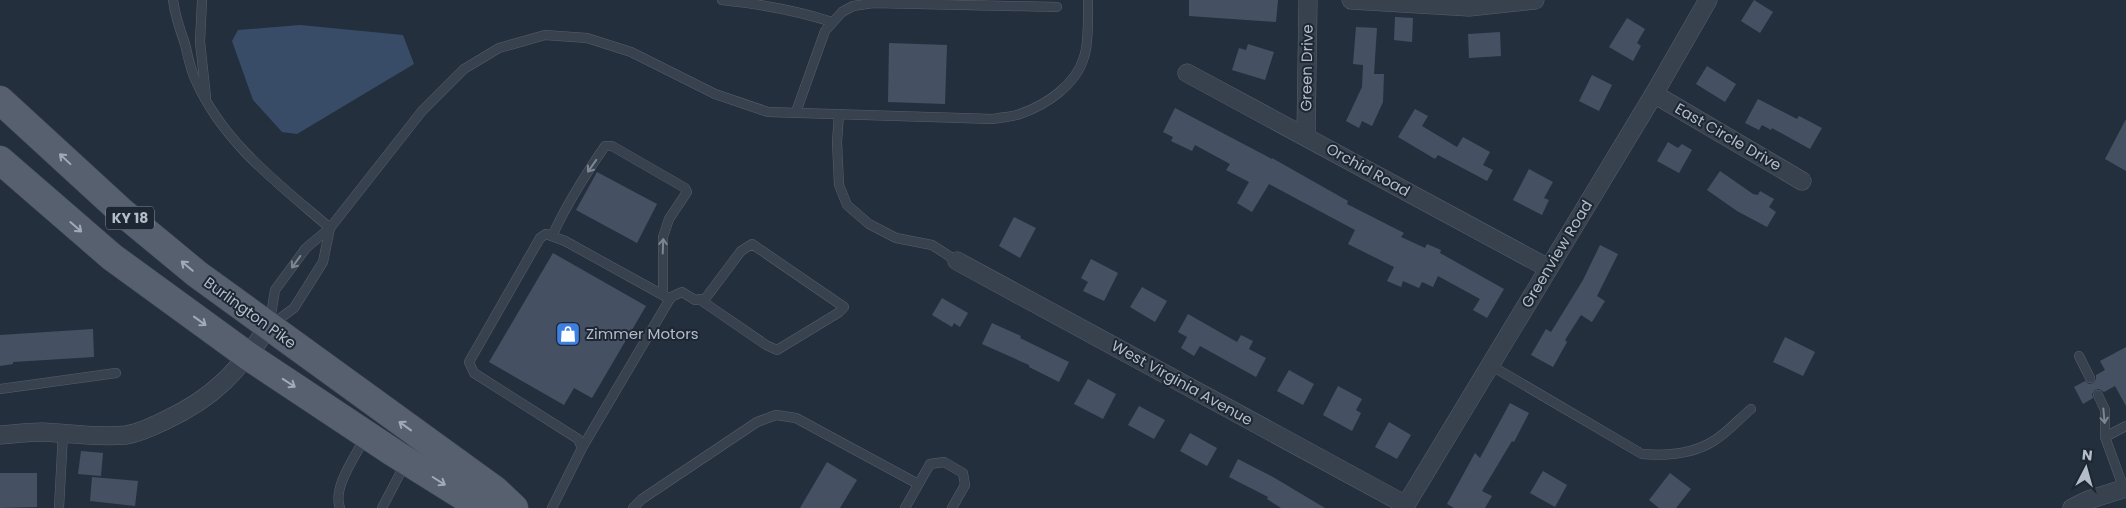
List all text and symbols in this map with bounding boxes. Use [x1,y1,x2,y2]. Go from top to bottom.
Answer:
street label: Green Drive [1295,24,1318,112]
street label: East Circle Drive [1671,98,1785,176]
street label: Orchid Road [1323,138,1414,201]
one-way arrow [58,153,71,165]
one-way arrow [586,159,597,173]
street label: Greenview Road [1516,196,1597,312]
road number: KY 18 [106,207,154,230]
one-way arrow [70,221,83,232]
one-way arrow [658,238,668,254]
one-way arrow [291,255,301,269]
one-way arrow [181,260,194,271]
street label: Burlington Pike [200,272,301,353]
one-way arrow [193,316,206,327]
shop icon: Zimmer Motors [555,321,581,347]
place label: Zimmer Motors [586,323,699,344]
street label: West Virginia Avenue [1108,335,1257,430]
one-way arrow [281,378,295,388]
one-way arrow [2100,407,2109,423]
one-way arrow [398,421,412,431]
north arrow [2061,443,2111,493]
text: N [2081,445,2094,466]
one-way arrow [432,477,446,487]

